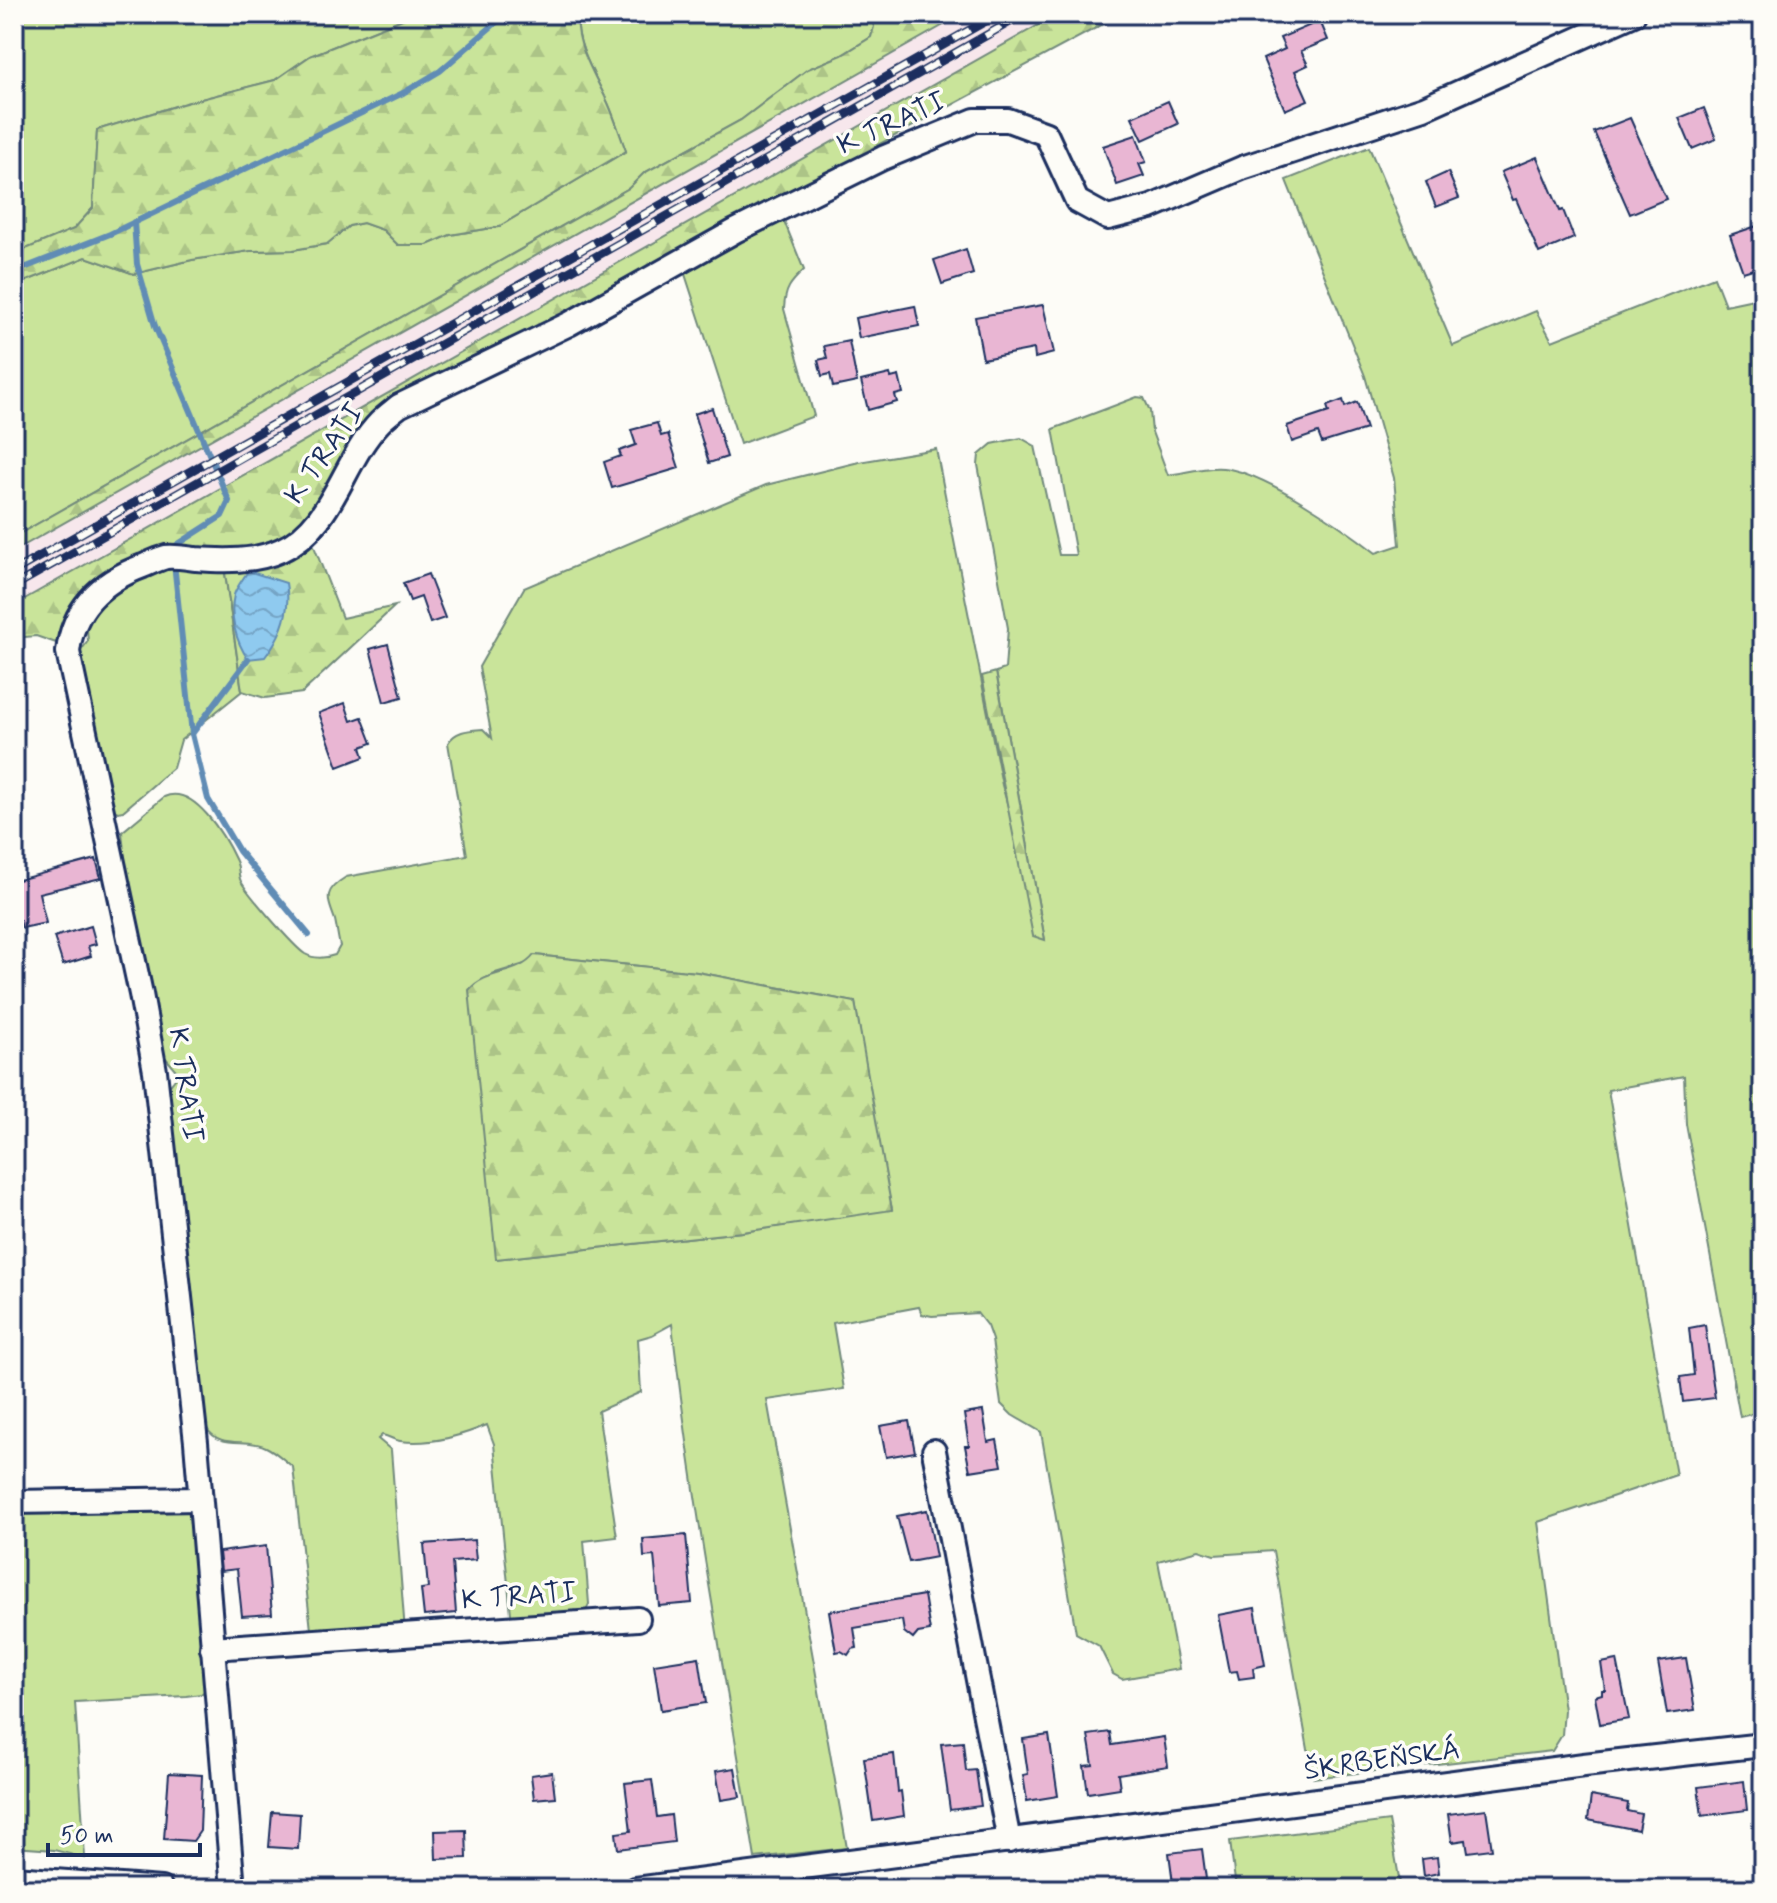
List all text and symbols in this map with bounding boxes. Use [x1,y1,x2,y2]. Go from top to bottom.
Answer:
street label: K TRATI [832,84,952,164]
street label: K TRATI [277,396,373,512]
street label: K TRATI [159,1025,211,1145]
street label: K TRATI [460,1575,578,1619]
street label: ŠKRBEŇSKÁ [1301,1731,1462,1790]
scale bar [48,1807,200,1857]
text: 50 m [60,1821,114,1852]

